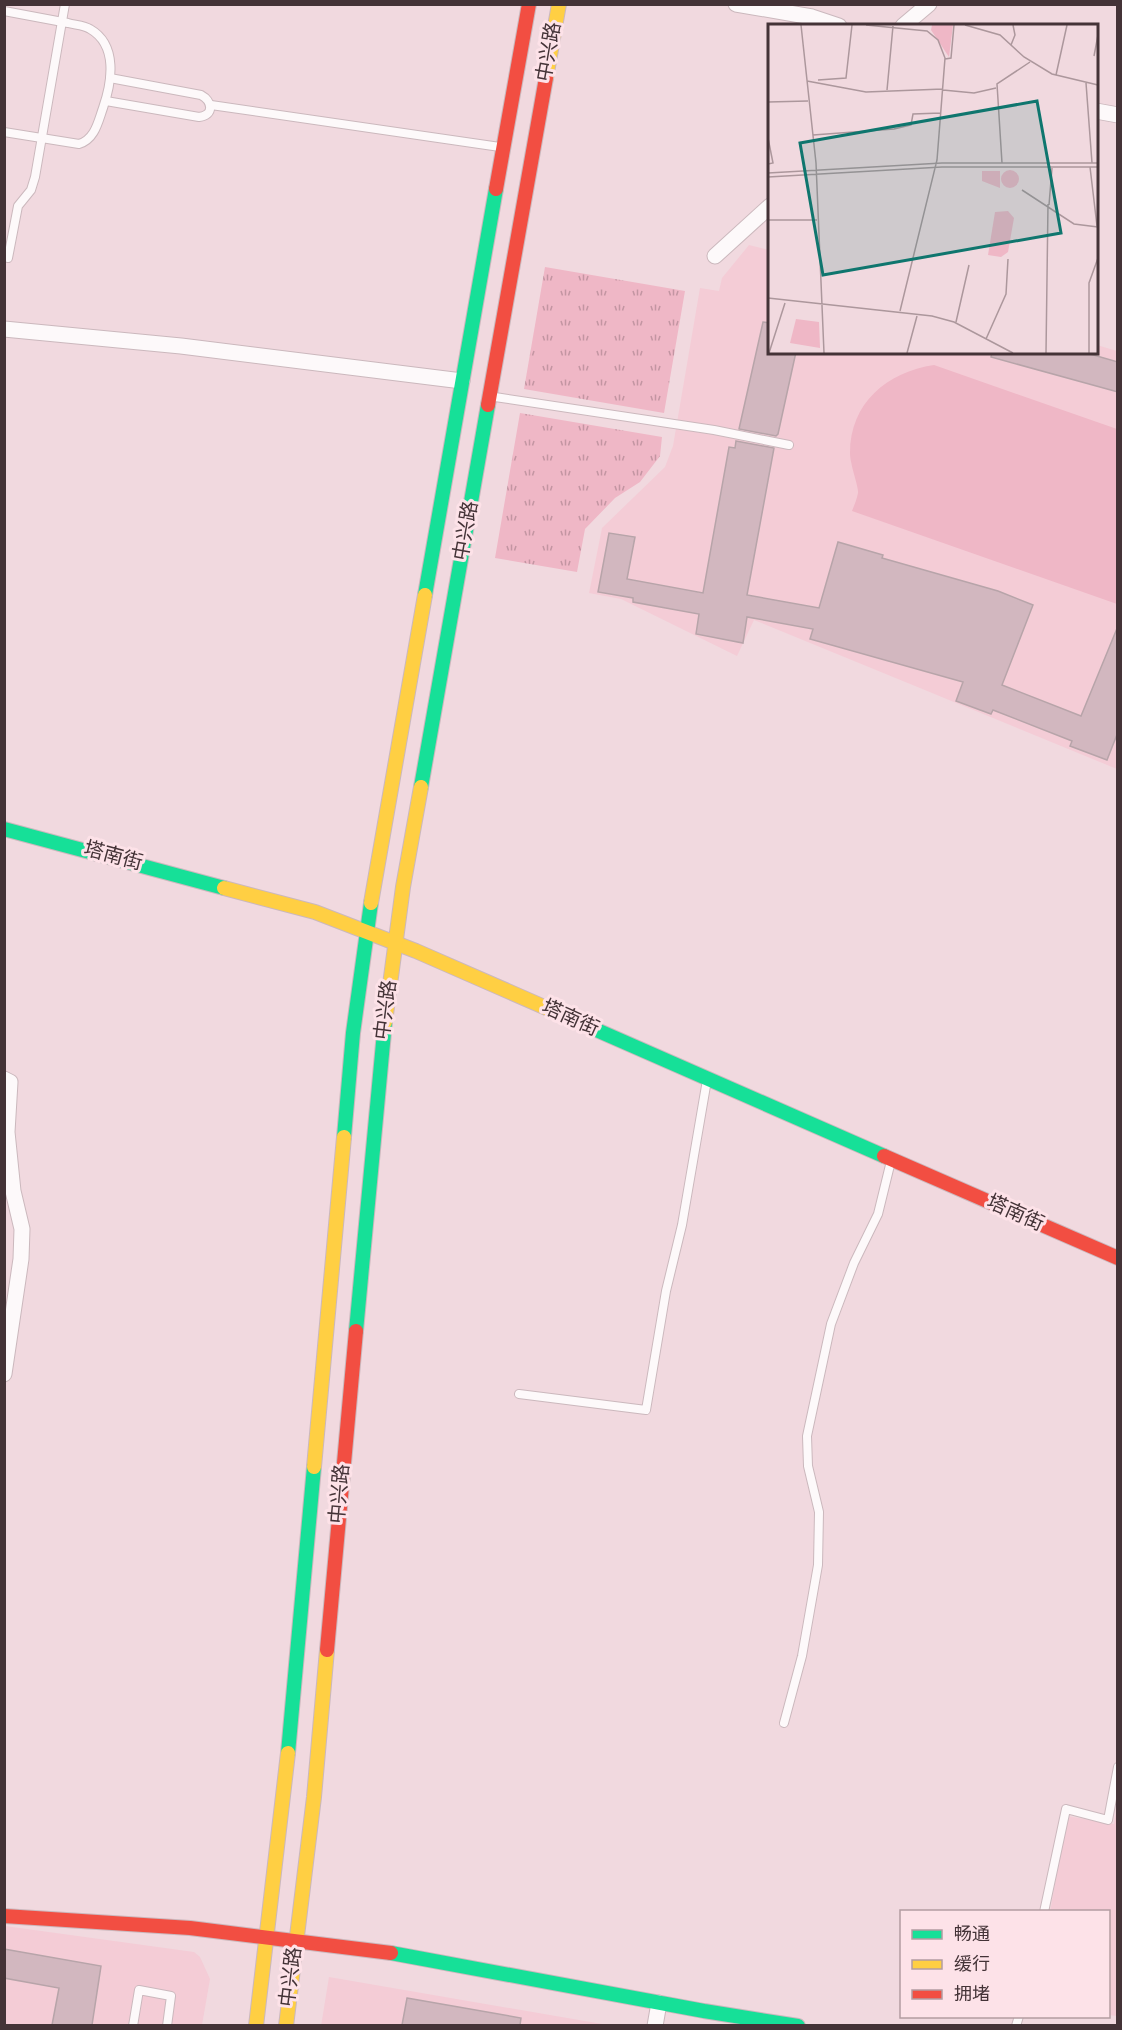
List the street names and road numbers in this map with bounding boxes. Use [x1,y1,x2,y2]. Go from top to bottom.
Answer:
street label: 中兴路 [532,20,568,84]
street label: 中兴路 [449,499,485,563]
street label: 塔南街 [81,837,145,877]
street label: 中兴路 [370,979,404,1041]
street label: 塔南街 [537,995,603,1043]
street label: 塔南街 [982,1190,1048,1238]
street label: 中兴路 [325,1463,357,1525]
street label: 中兴路 [275,1946,309,2008]

